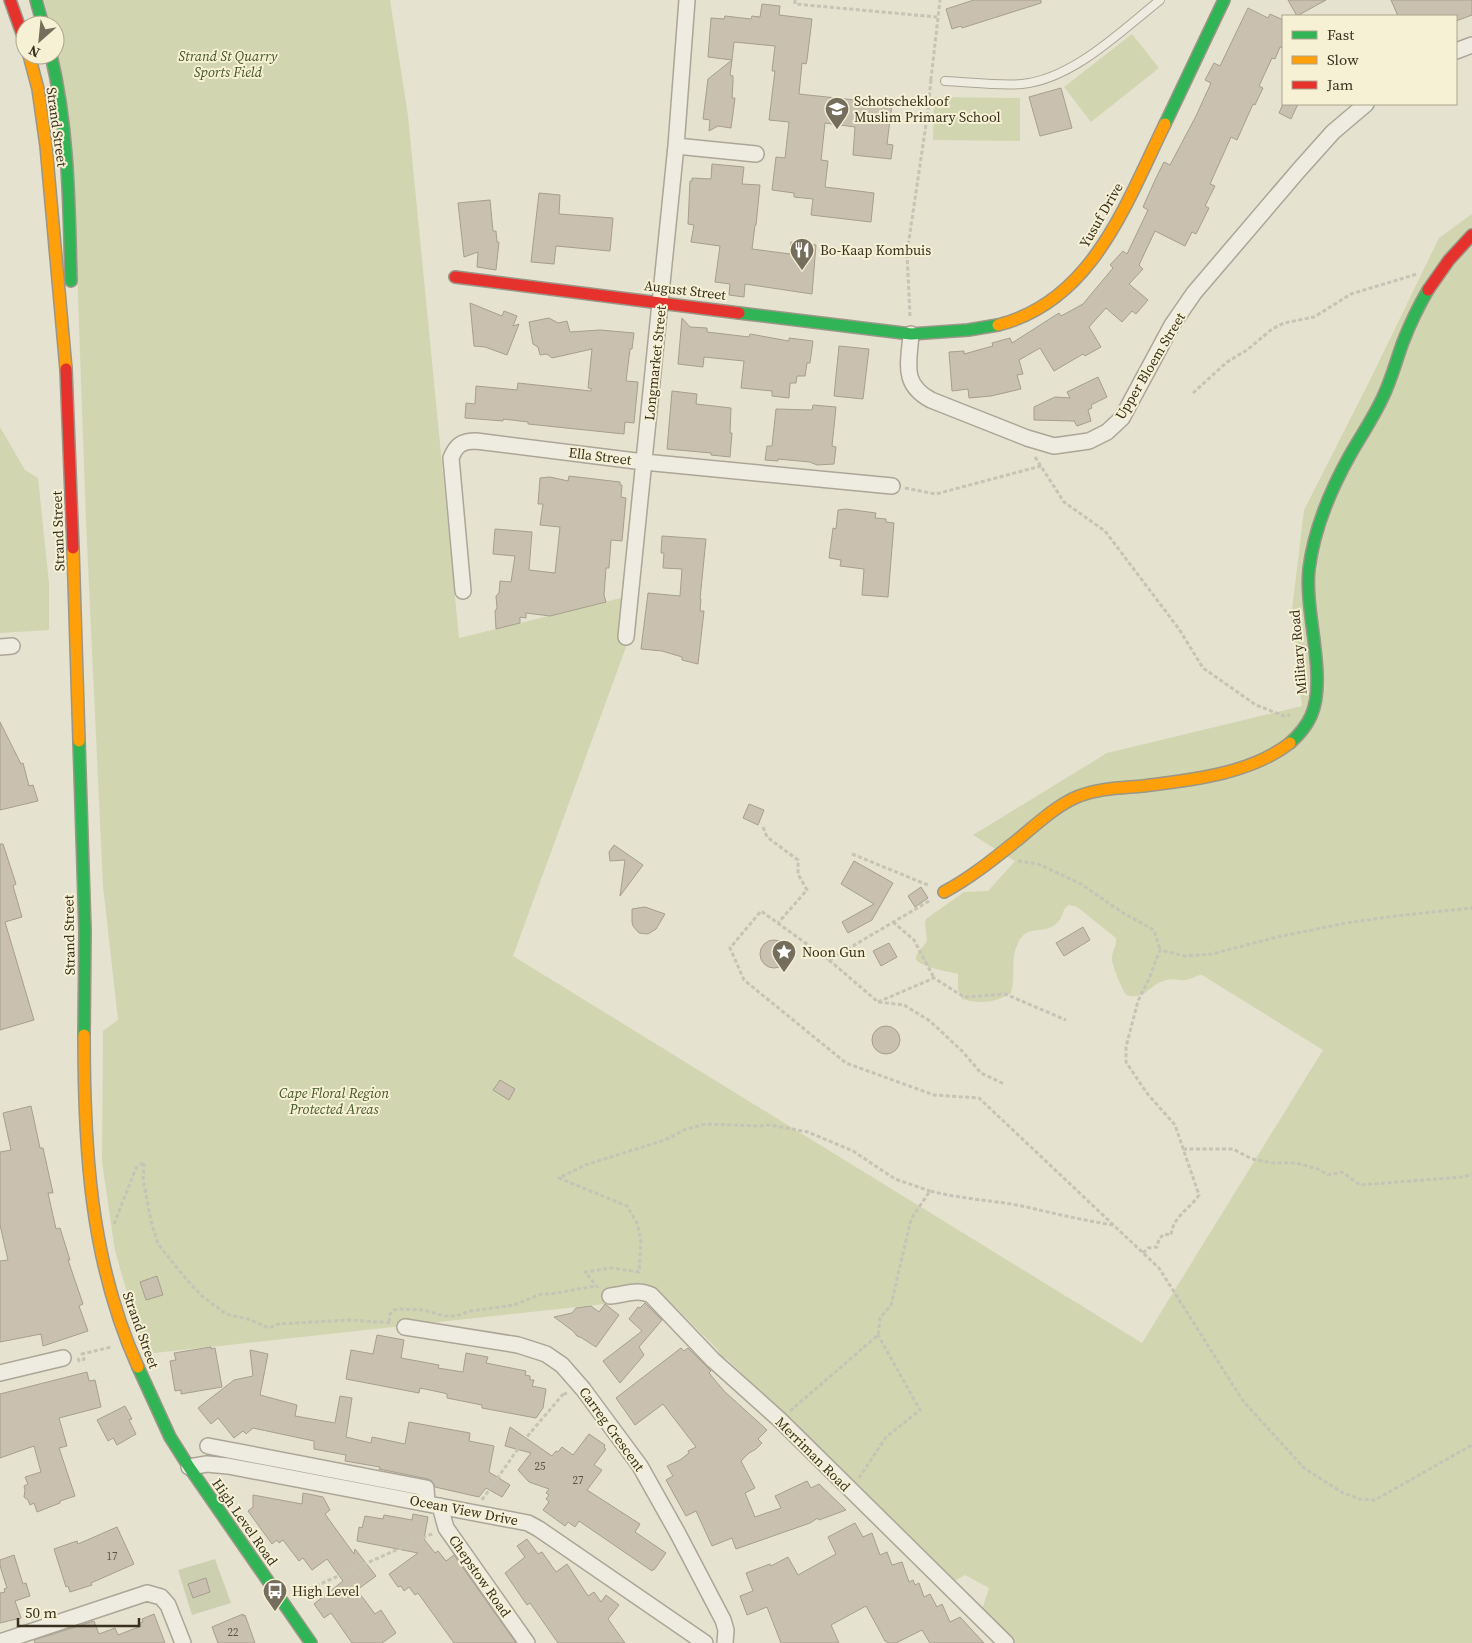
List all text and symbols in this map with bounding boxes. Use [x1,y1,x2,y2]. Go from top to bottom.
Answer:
north arrow [15,15,65,65]
legend [1282,15,1457,105]
text: Fast [1327,24,1354,45]
text: N [25,40,43,63]
park label: Strand St Quarry Sports Field [179,46,278,82]
text: Slow [1327,49,1359,70]
text: Jam [1326,74,1354,95]
street label: Strand Street [42,86,73,169]
place label: Schotschekloof Muslim Primary School [854,91,1001,127]
school or university icon: Schotschekloof Muslim Primary School [824,96,850,130]
street label: Yusuf Drive [1074,179,1128,251]
restaurant icon: Bo-Kaap Kombuis [789,237,815,271]
place label: Bo-Kaap Kombuis [820,240,931,260]
street label: August Street [643,275,728,305]
street label: Longmarket Street [639,304,671,422]
street label: Upper Bloem Street [1110,308,1190,423]
street label: Ella Street [567,442,633,470]
street label: Strand Street [47,490,69,571]
street label: Military Road [1284,609,1312,695]
street label: Strand Street [58,894,80,975]
place icon: Noon Gun [771,939,797,973]
place label: Noon Gun [802,942,866,962]
park label: Cape Floral Region Protected Areas [279,1083,389,1119]
street label: Strand Street [118,1289,164,1372]
street label: Carreg Crescent [575,1383,650,1476]
street label: Merriman Road [771,1412,855,1496]
house number: 25 [535,1459,546,1474]
house number: 27 [573,1473,584,1488]
street label: High Level Road [207,1474,283,1570]
street label: Ocean View Drive [408,1490,520,1530]
street label: Chepstow Road [444,1531,516,1621]
house number: 17 [107,1549,118,1564]
bus stop icon: High Level [262,1578,288,1612]
place label: High Level [292,1581,359,1601]
scale bar [18,1596,139,1628]
text: 50 m [25,1602,57,1623]
house number: 22 [228,1625,239,1640]

